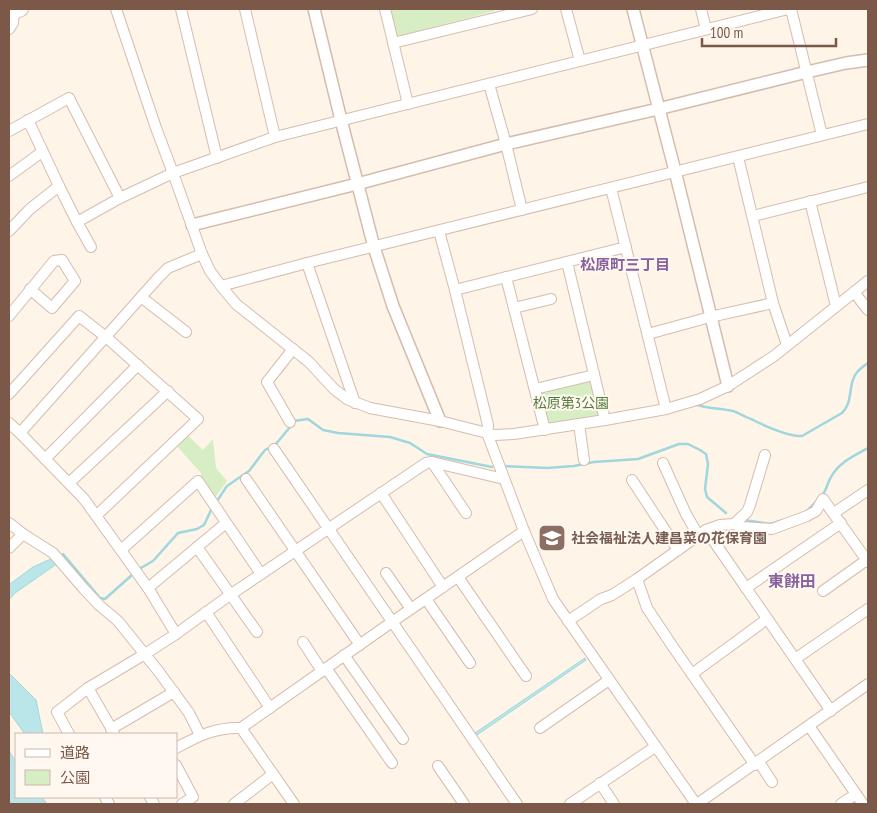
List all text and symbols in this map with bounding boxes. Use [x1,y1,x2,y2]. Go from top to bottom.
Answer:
scale bar [702,15,836,47]
text: 100 m [710,23,743,42]
district label: 松原町三丁目 [580,255,670,274]
park label: 松原第3公園 [533,394,609,412]
school or university icon: 社会福祉法人建昌菜の花保育園 [537,523,567,553]
place label: 社会福祉法人建昌菜の花保育園 [571,529,767,547]
district label: 東餅田 [768,571,816,591]
legend [15,733,178,798]
text: 道路 [60,743,90,762]
text: 公園 [60,768,90,787]

